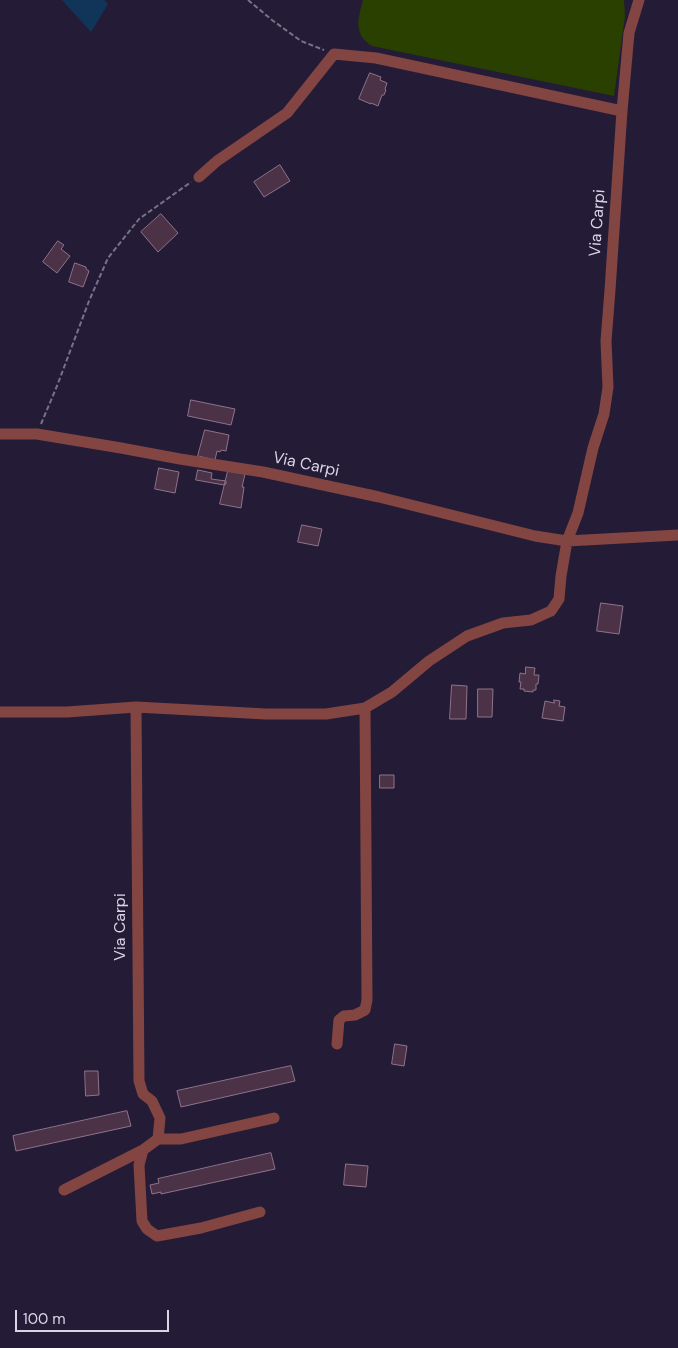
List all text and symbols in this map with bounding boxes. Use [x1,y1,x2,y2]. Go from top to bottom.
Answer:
street label: Via Carpi [586,189,610,257]
street label: Via Carpi [271,449,341,481]
street label: Via Carpi [111,893,131,961]
scale bar [18,1300,171,1332]
text: 100 m [23,1309,66,1329]

